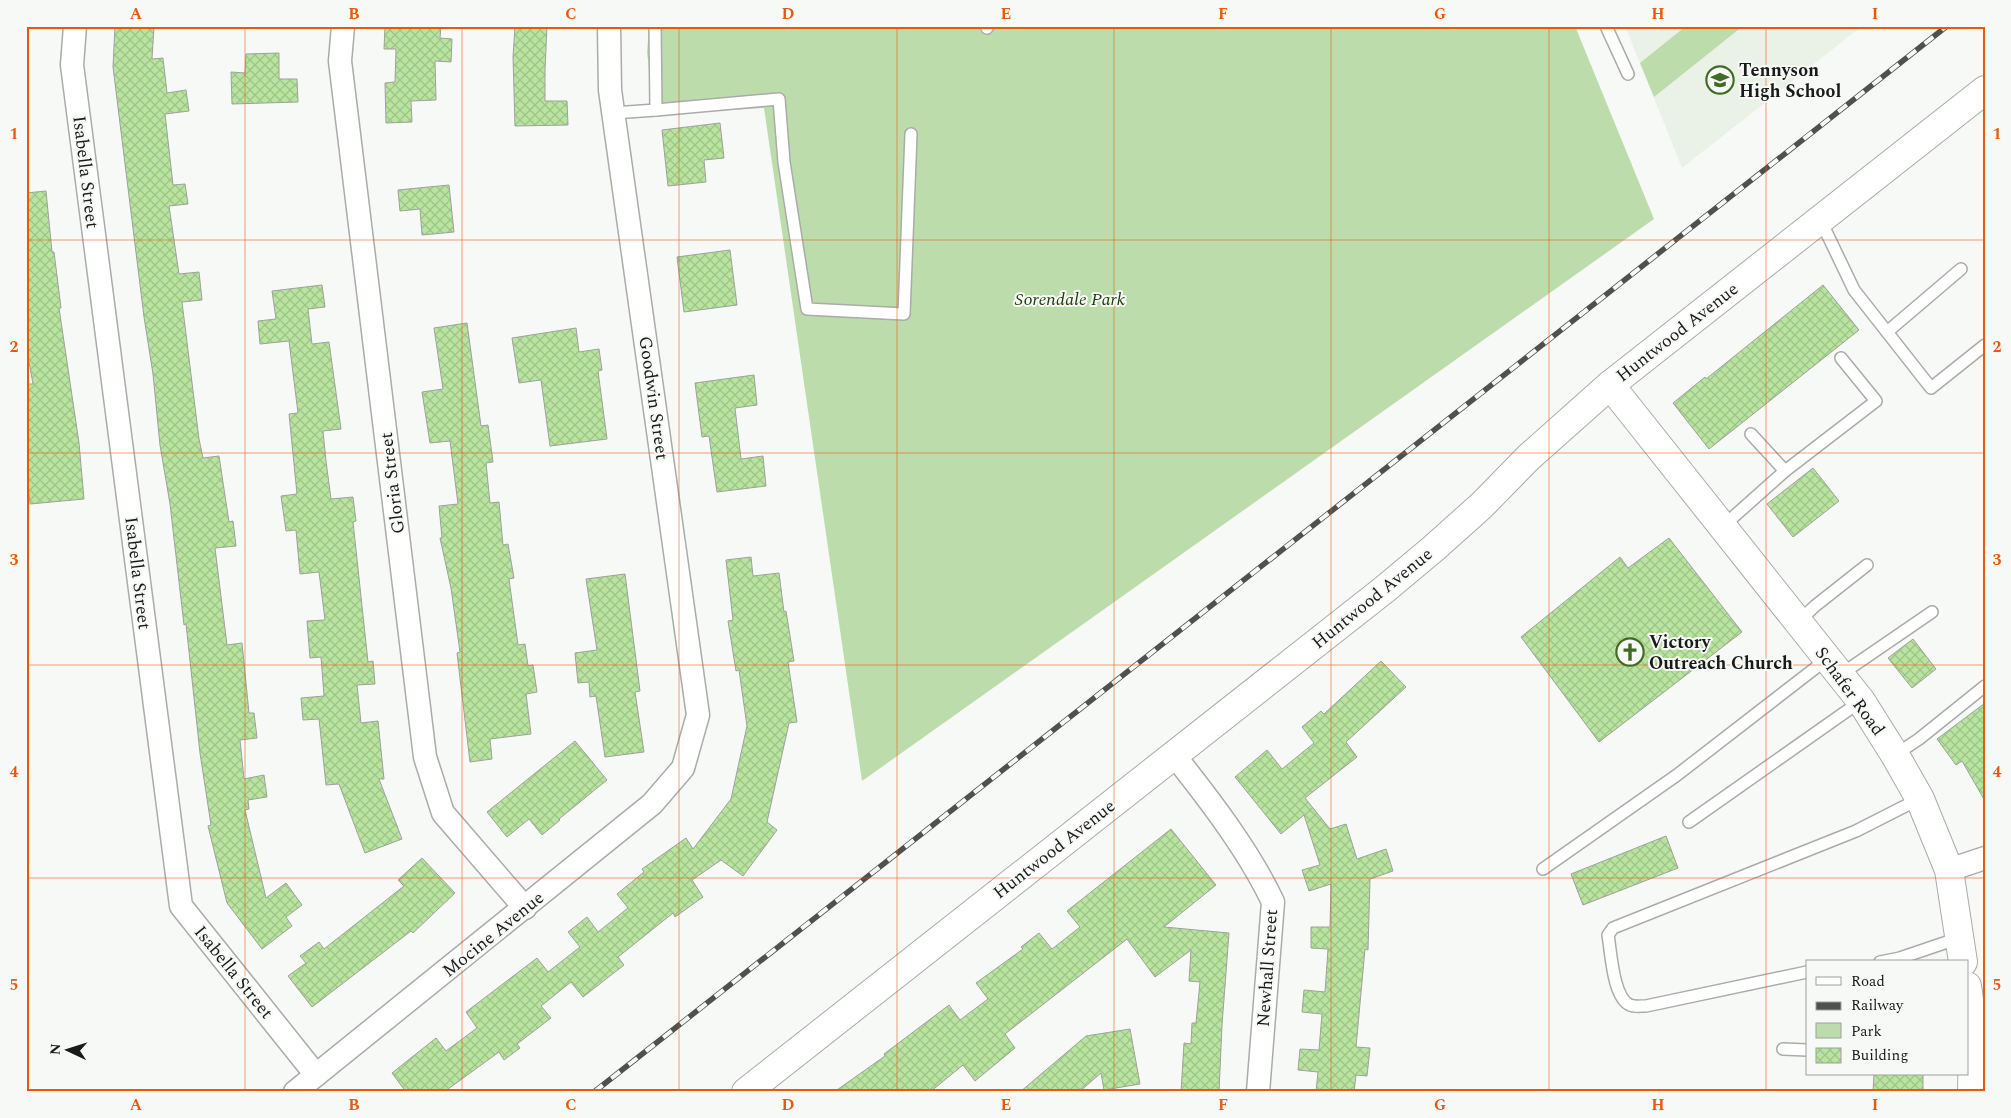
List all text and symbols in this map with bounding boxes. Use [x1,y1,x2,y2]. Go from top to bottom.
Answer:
text: A [130,2,143,26]
text: B [348,2,360,26]
text: C [565,2,577,26]
text: D [782,2,795,26]
text: E [1001,2,1011,26]
text: F [1218,2,1228,26]
text: G [1434,2,1446,26]
text: H [1651,2,1665,26]
text: I [1872,2,1878,26]
place label: Tennyson High School [1739,57,1841,105]
school or university icon: Tennyson High School [1705,65,1735,95]
street label: Isabella Street [65,114,106,230]
text: 1 [10,122,18,146]
text: 1 [1993,122,2001,146]
street label: Huntwood Avenue [1610,276,1744,389]
park label: Sorendale Park [1015,286,1126,313]
street label: Goodwin Street [631,334,676,462]
text: 2 [10,335,19,359]
text: 2 [1993,335,2002,359]
street label: Gloria Street [373,431,412,535]
street label: Isabella Street [117,515,158,631]
street label: Huntwood Avenue [1306,541,1439,656]
text: 3 [10,548,19,572]
text: 3 [1993,548,2002,572]
place label: Victory Outreach Church [1649,629,1793,677]
church icon: Victory Outreach Church [1615,637,1645,667]
street label: Schafer Road [1808,641,1891,742]
text: 4 [10,760,19,784]
text: 4 [1993,760,2002,784]
street label: Huntwood Avenue [987,793,1121,906]
street label: Mocine Avenue [436,885,550,984]
street label: Newhall Street [1250,908,1285,1028]
street label: Isabella Street [187,920,280,1025]
legend [1806,960,1968,1076]
text: Road [1851,970,1885,993]
text: 5 [10,973,18,997]
text: 5 [1993,973,2001,997]
text: Railway [1851,994,1904,1017]
text: Park [1851,1020,1882,1043]
north arrow [42,1026,92,1076]
text: N [45,1043,66,1056]
text: Building [1851,1044,1908,1067]
text: A [130,1093,143,1117]
text: B [348,1093,360,1117]
text: C [565,1093,577,1117]
text: D [782,1093,795,1117]
text: E [1001,1093,1011,1117]
text: F [1218,1093,1228,1117]
text: G [1434,1093,1446,1117]
text: H [1651,1093,1665,1117]
text: I [1872,1093,1878,1117]

